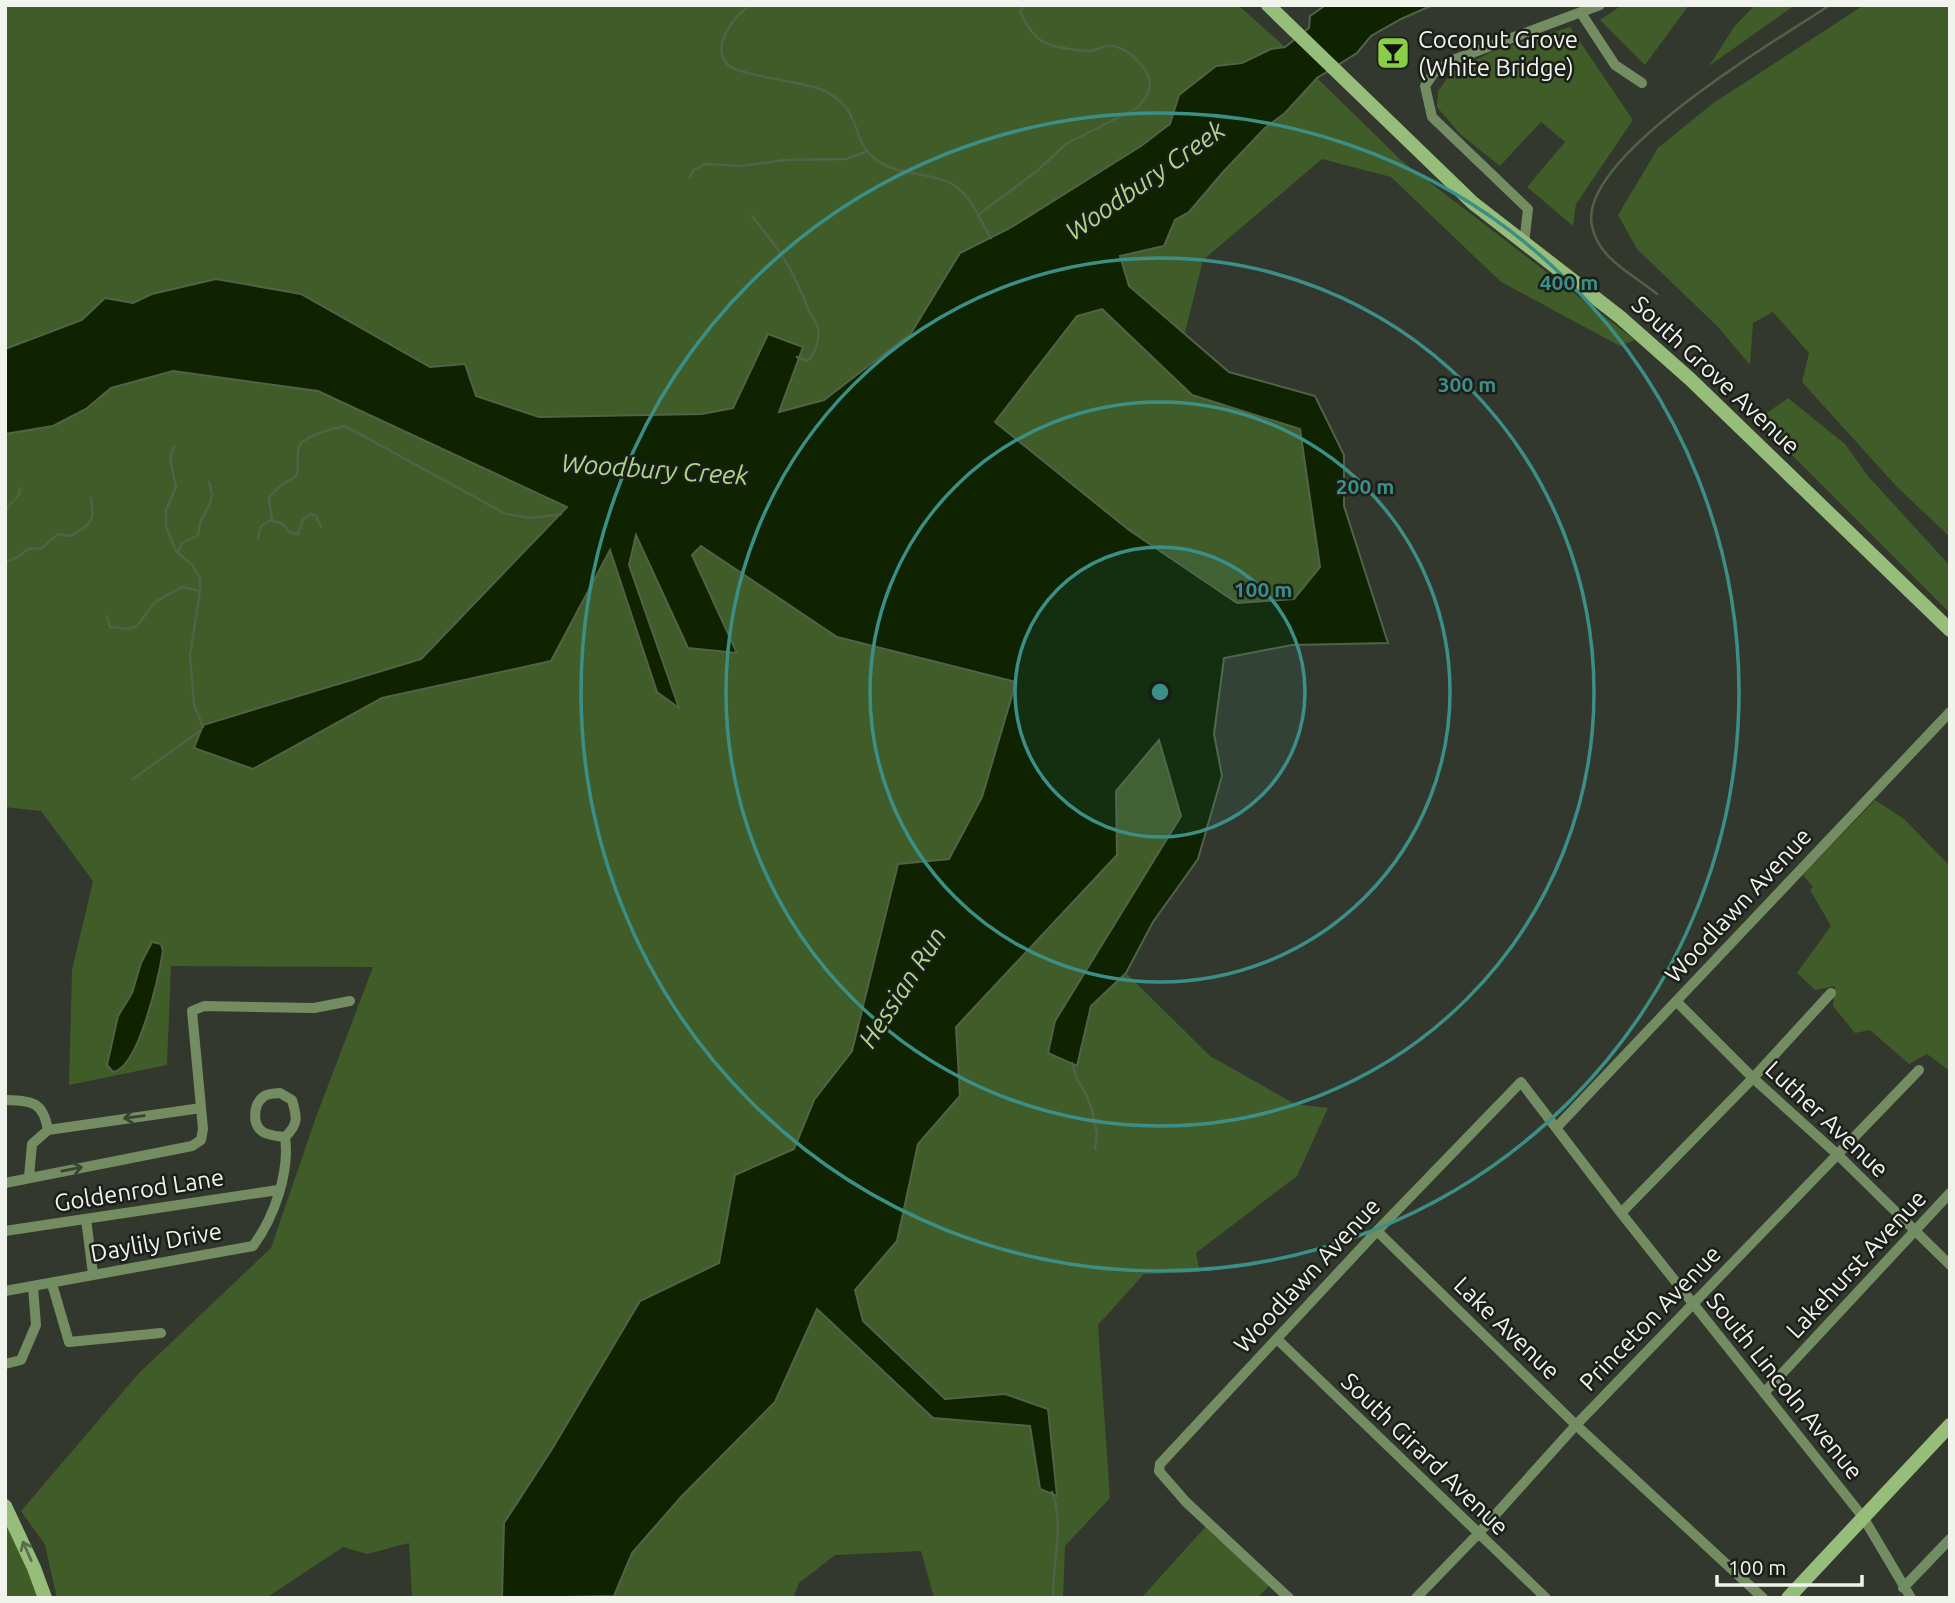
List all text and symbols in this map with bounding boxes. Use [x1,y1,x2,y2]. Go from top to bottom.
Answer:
place label: Coconut Grove (White Bridge) [1418,26,1578,81]
bar icon: Coconut Grove (White Bridge) [1374,34,1412,72]
water label: Woodbury Creek [1060,114,1231,246]
text: 400 m [1540,270,1598,294]
street label: South Grove Avenue [1627,290,1805,460]
text: 300 m [1438,372,1496,396]
water label: Woodbury Creek [560,448,750,490]
text: 200 m [1336,474,1394,498]
text: 100 m [1234,577,1292,601]
centre of rings [1148,680,1172,704]
street label: Woodlawn Avenue [1659,822,1817,988]
water label: Hessian Run [852,921,952,1053]
street label: Luther Avenue [1760,1055,1894,1183]
one-way arrow [123,1111,146,1124]
one-way arrow [60,1162,83,1175]
street label: Goldenrod Lane [52,1163,226,1217]
street label: Lakehurst Avenue [1781,1184,1931,1344]
street label: Woodlawn Avenue [1228,1192,1386,1358]
street label: Daylily Drive [88,1217,224,1267]
street label: Princeton Avenue [1574,1240,1726,1396]
street label: Lake Avenue [1449,1271,1565,1385]
street label: South Lincoln Avenue [1701,1287,1869,1485]
street label: South Girard Avenue [1336,1367,1514,1541]
one-way arrow [20,1541,33,1562]
scale bar [1717,1544,1862,1588]
text: 100 m [1728,1555,1786,1579]

